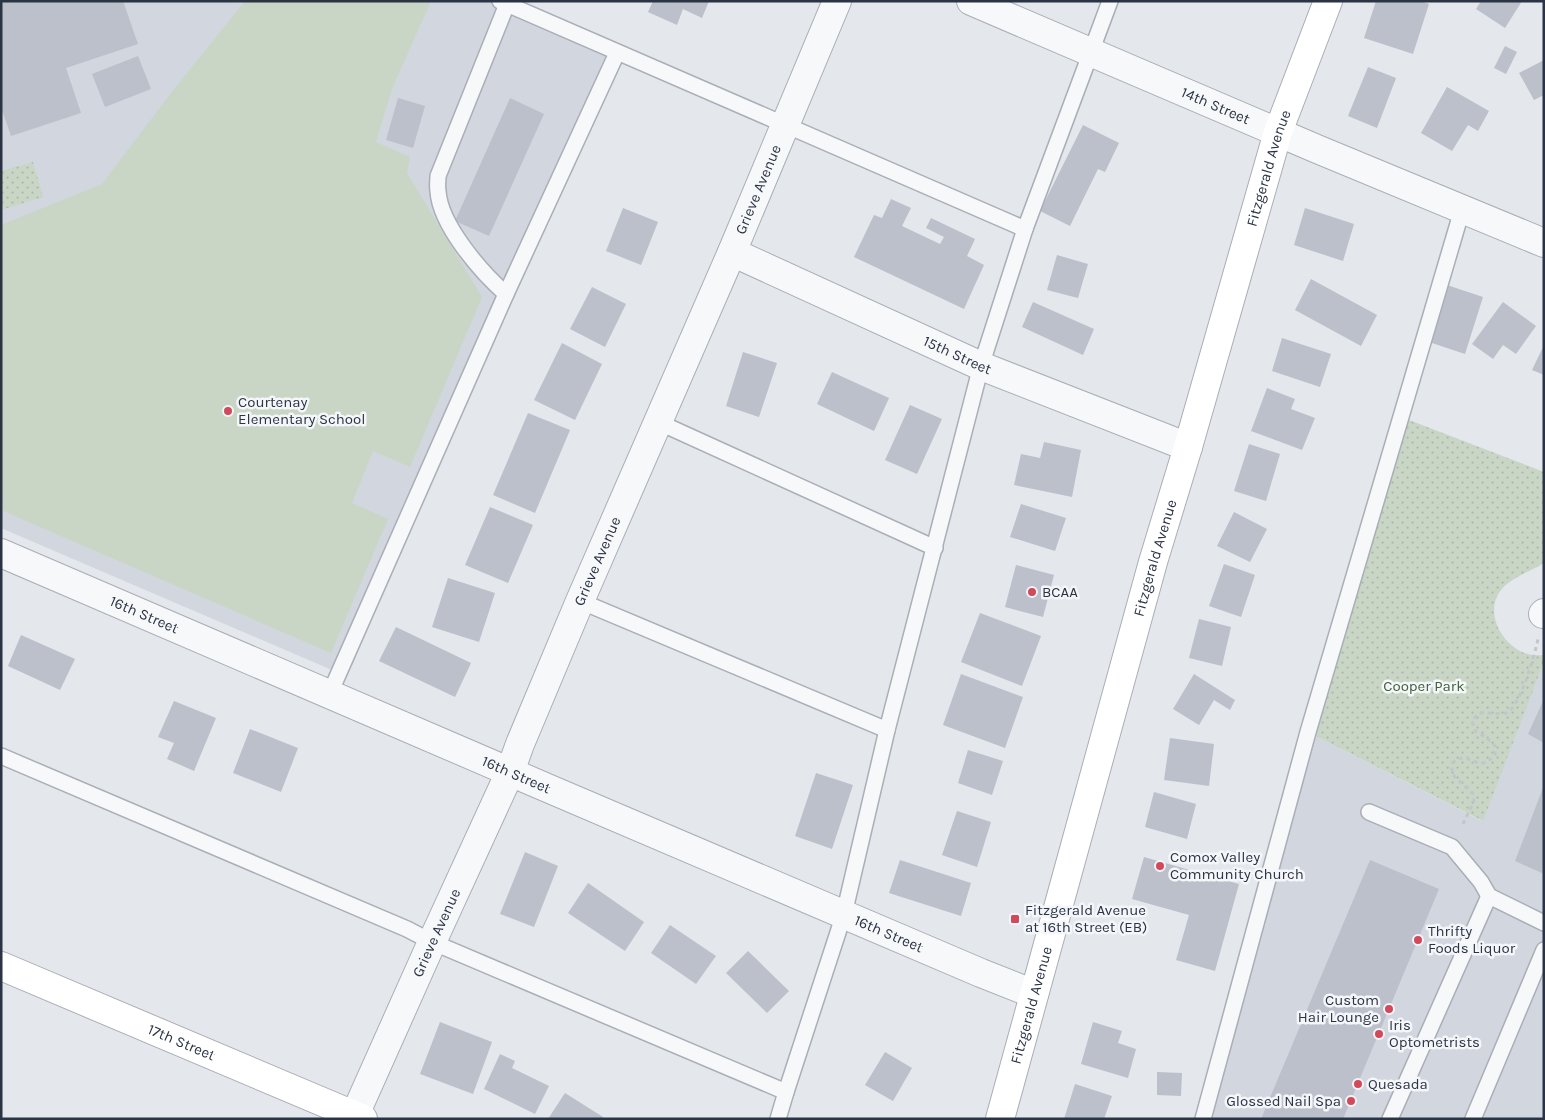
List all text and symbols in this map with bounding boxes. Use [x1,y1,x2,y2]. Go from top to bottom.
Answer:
street label: 14th Street [1179,83,1253,128]
street label: Fitzgerald Avenue [1242,107,1295,229]
street label: Grieve Avenue [731,142,785,237]
street label: 15th Street [921,332,994,378]
place label: Courtenay Elementary School [238,393,365,428]
marker: Courtenay Elementary School [222,405,234,417]
street label: Fitzgerald Avenue [1129,497,1181,619]
street label: Grieve Avenue [570,514,625,609]
place label: BCAA [1042,583,1078,601]
marker: BCAA [1026,586,1038,598]
street label: 16th Street [107,592,182,637]
park label: Cooper Park [1383,677,1465,695]
street label: 16th Street [479,752,554,798]
place label: Comox Valley Community Church [1170,848,1304,883]
marker: Comox Valley Community Church [1154,860,1166,872]
street label: Grieve Avenue [408,886,464,980]
place label: Fitzgerald Avenue at 16th Street (EB) [1025,901,1147,936]
street label: 16th Street [852,911,926,956]
marker: Fitzgerald Avenue at 16th Street (EB) [1009,913,1021,925]
place label: Thrifty Foods Liquor [1428,922,1516,957]
marker: Thrifty Foods Liquor [1412,934,1424,946]
street label: Fitzgerald Avenue [1007,944,1056,1066]
place label: Custom Hair Lounge [1298,991,1379,1026]
marker: Custom Hair Lounge [1383,1003,1395,1015]
place label: Iris Optometrists [1389,1016,1480,1051]
street label: 17th Street [145,1020,218,1065]
marker: Iris Optometrists [1373,1028,1385,1040]
place label: Quesada [1368,1075,1428,1093]
marker: Quesada [1352,1078,1364,1090]
place label: Glossed Nail Spa [1226,1092,1341,1110]
marker: Glossed Nail Spa [1345,1095,1357,1107]

